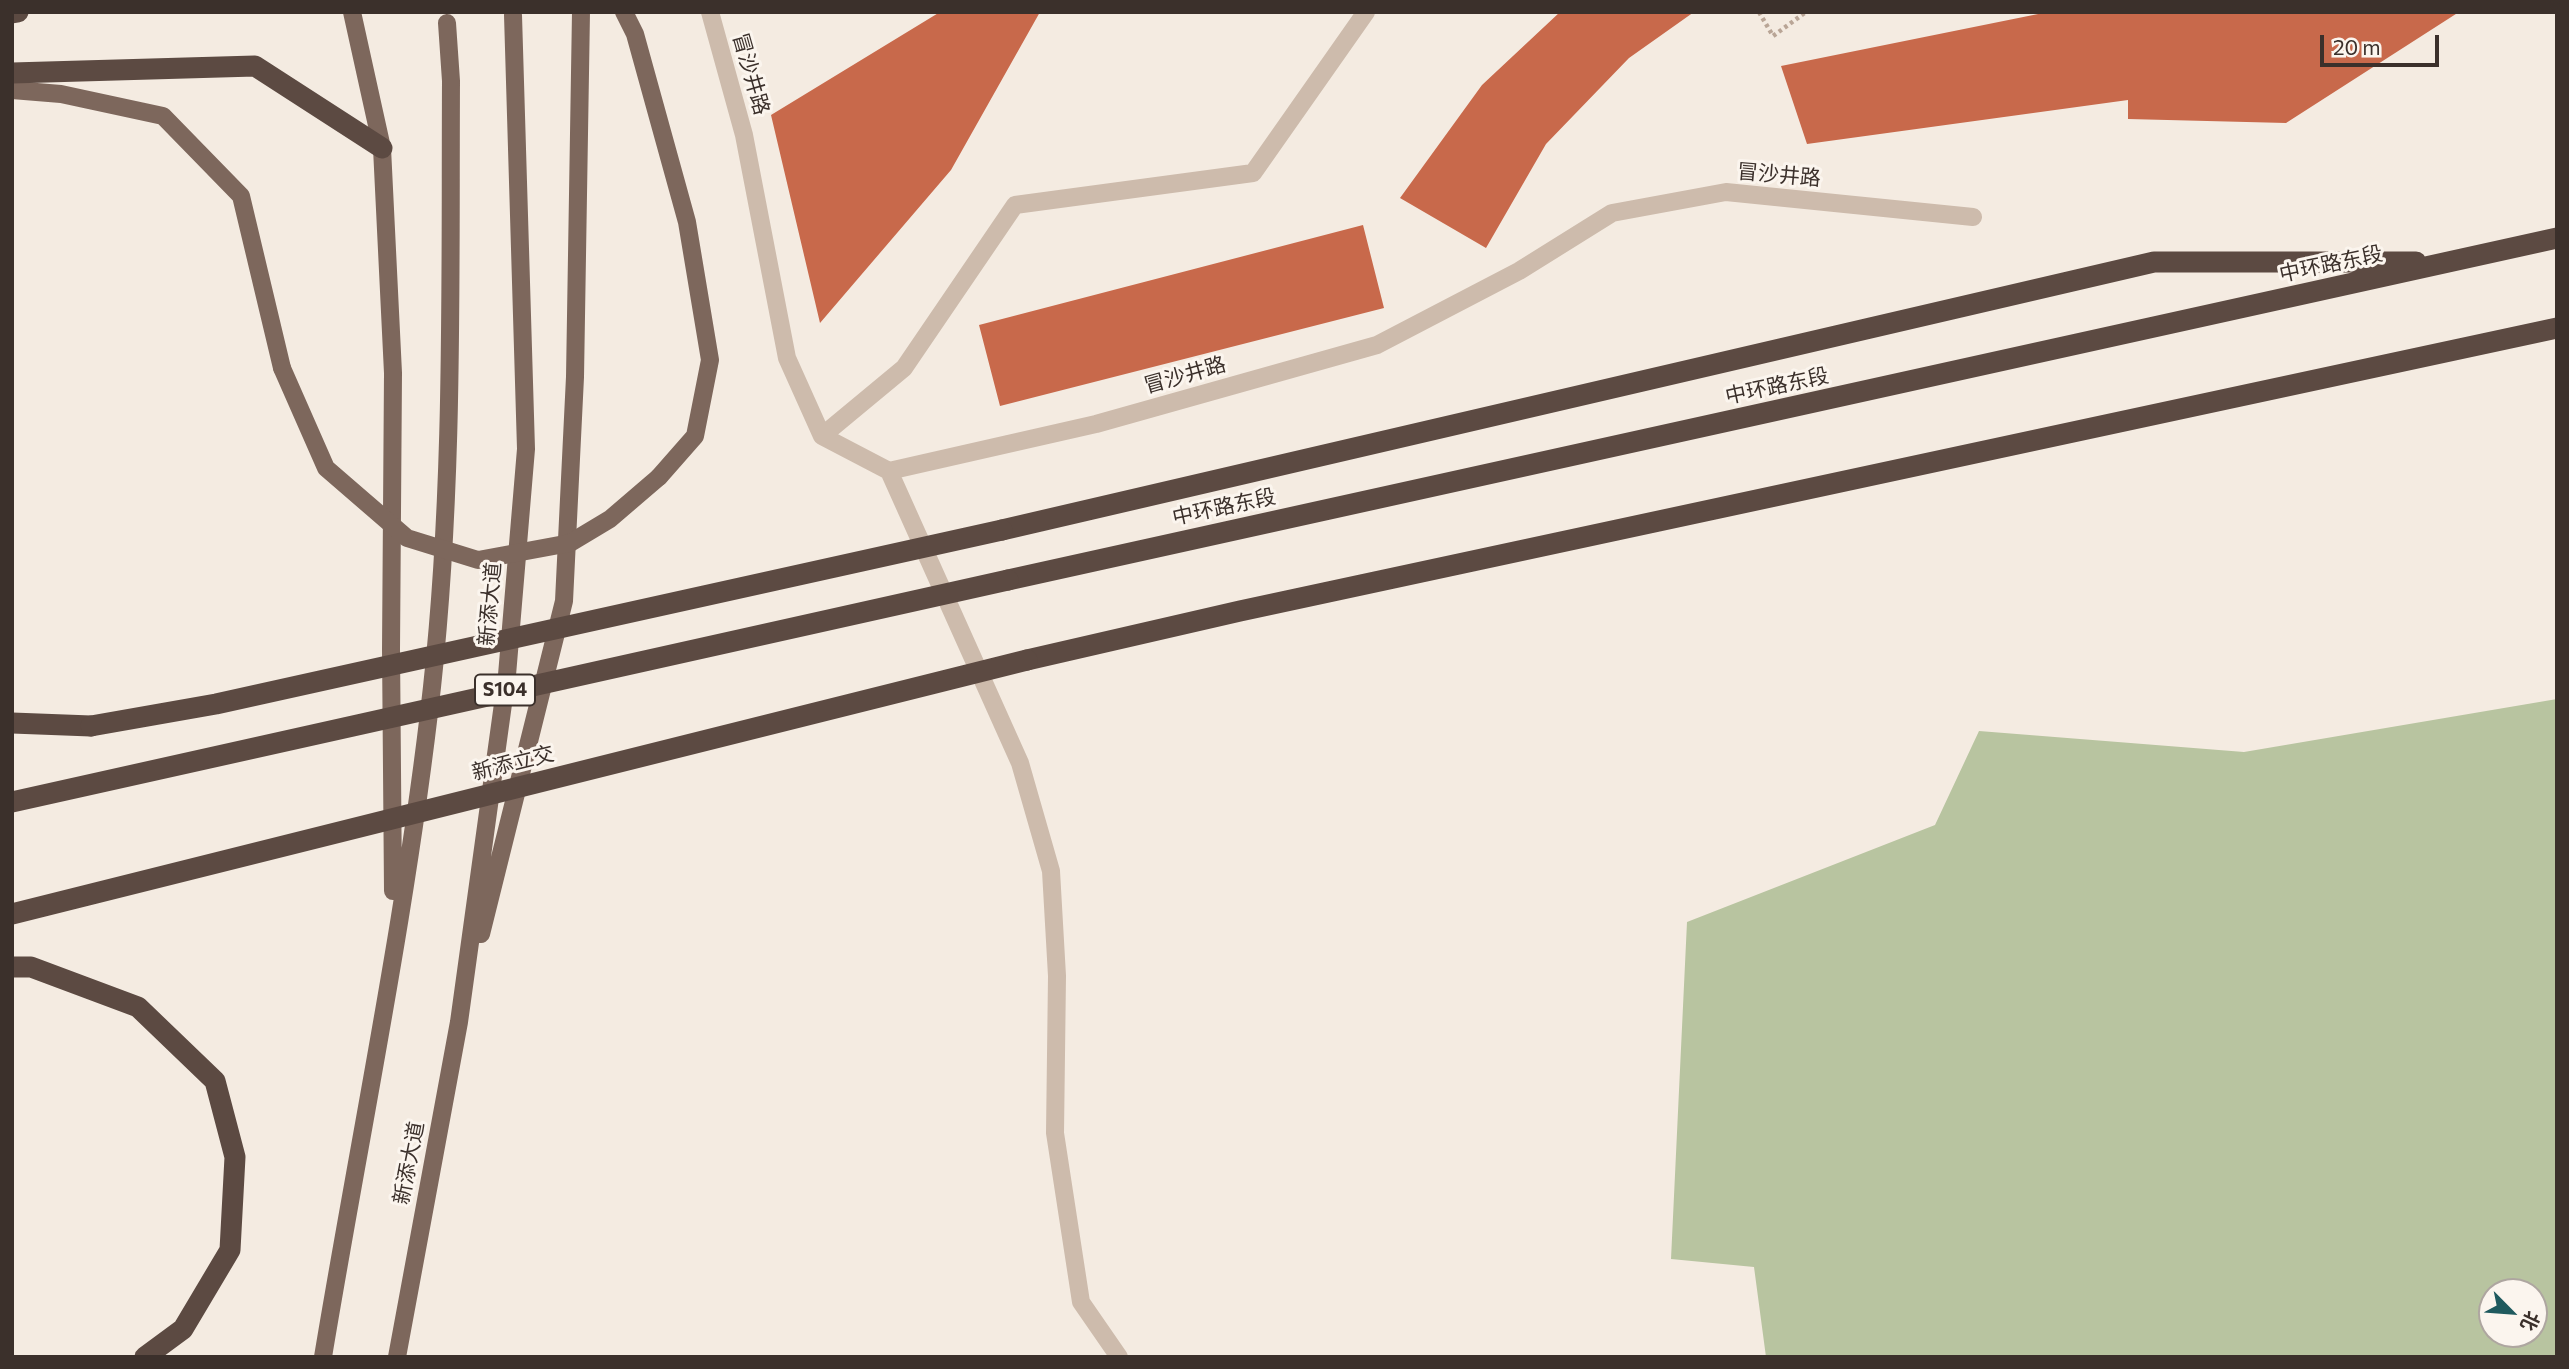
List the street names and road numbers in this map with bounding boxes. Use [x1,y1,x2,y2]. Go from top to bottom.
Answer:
street label: 冒沙井路 [727,30,775,118]
street label: 冒沙井路 [1736,159,1822,191]
street label: 中环路东段 [2277,241,2385,287]
street label: 冒沙井路 [1141,351,1229,399]
street label: 中环路东段 [1723,363,1831,409]
street label: 中环路东段 [1170,484,1278,530]
street label: 新添大道 [474,561,506,647]
road number: S104 [475,674,535,706]
street label: 新添立交 [469,741,557,785]
street label: 新添大道 [389,1119,429,1207]

